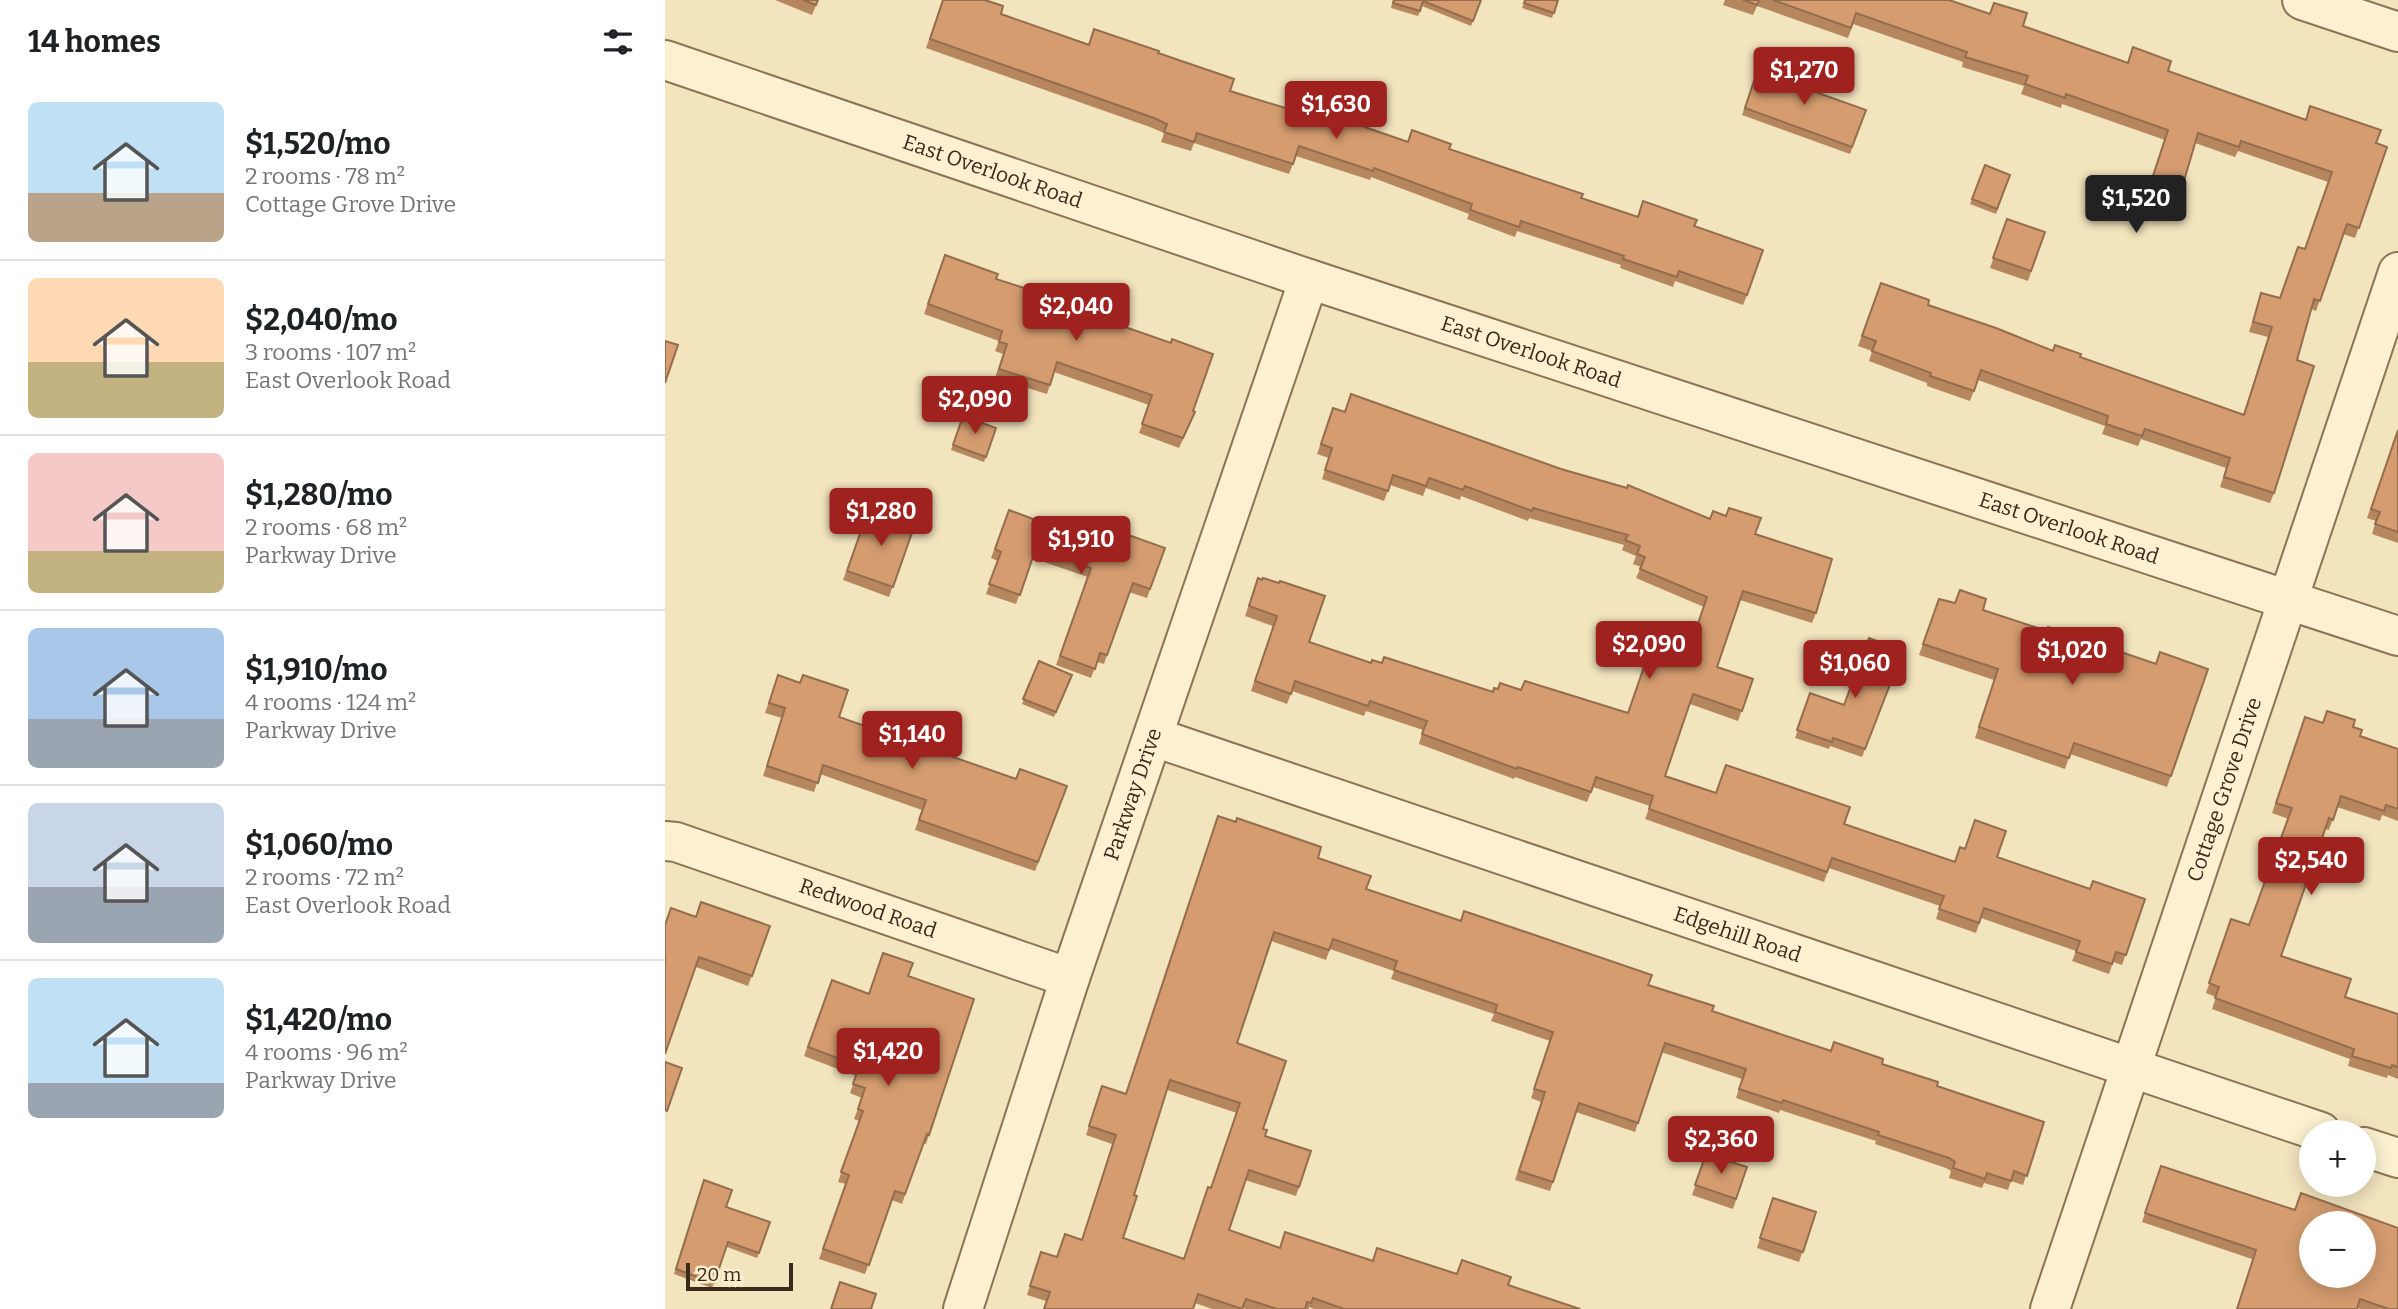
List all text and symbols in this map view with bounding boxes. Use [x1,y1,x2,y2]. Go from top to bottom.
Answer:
icon: filters [599,23,637,61]
text: 14 homes [28,24,161,60]
pin: $1,270 [1747,48,1861,107]
text: $1,270 [1769,56,1839,84]
pin: $1,630 [1279,82,1393,141]
text: $1,630 [1301,90,1371,118]
text: $1,520/mo [245,126,391,162]
street label: East Overlook Road [899,129,1086,214]
icon: home [84,130,168,214]
text: 2 rooms · 78 m² [245,162,405,190]
pin: $1,520 [2079,176,2193,235]
text: $1,520 [2101,184,2171,212]
text: Cottage Grove Drive [245,190,456,218]
pin: $2,040 [1019,284,1133,343]
text: $2,040 [1039,292,1113,320]
text: $2,040/mo [245,302,398,338]
icon: home [84,306,168,390]
street label: East Overlook Road [1438,310,1625,393]
text: 3 rooms · 107 m² [245,338,416,366]
text: East Overlook Road [245,366,451,394]
pin: $2,090 [918,376,1032,436]
text: $2,090 [938,385,1012,413]
text: $1,280/mo [245,477,393,513]
icon: home [84,481,168,565]
street label: East Overlook Road [1976,486,2162,570]
pin: $1,280 [824,489,938,548]
text: $1,280 [845,497,917,525]
text: 2 rooms · 68 m² [245,513,407,541]
pin: $1,910 [1024,516,1138,576]
text: $1,910 [1047,525,1115,553]
text: Parkway Drive [245,541,396,569]
pin: $2,090 [1592,622,1706,681]
pin: $1,020 [2015,628,2129,687]
text: $2,090 [1612,630,1686,658]
text: $1,020 [2037,636,2107,664]
pin: $1,060 [1798,640,1912,700]
text: $1,060 [1819,649,1891,677]
text: $1,910/mo [245,652,388,688]
icon: home [84,656,168,740]
text: 4 rooms · 124 m² [245,688,416,716]
street label: Cottage Grove Drive [2181,694,2267,885]
pin: $1,140 [855,712,969,771]
text: Parkway Drive [245,716,396,744]
text: $1,140 [878,720,946,748]
street label: Parkway Drive [1098,725,1167,864]
text: $1,060/mo [245,827,393,863]
icon: home [84,831,168,915]
pin: $2,540 [2254,838,2368,897]
text: $2,540 [2274,846,2348,874]
text: 2 rooms · 72 m² [245,863,404,891]
street label: Redwood Road [796,873,940,944]
text: East Overlook Road [245,891,451,919]
street label: Edgehill Road [1670,901,1805,968]
text: $1,420/mo [245,1002,392,1038]
icon: home [84,1006,168,1090]
pin: $1,420 [831,1028,945,1088]
text: $1,420 [853,1037,923,1065]
text: 4 rooms · 96 m² [245,1038,408,1066]
text: Parkway Drive [245,1066,396,1094]
pin: $2,360 [1664,1116,1778,1176]
map controls [2299,1120,2376,1288]
button: + [2299,1120,2376,1197]
text: $2,360 [1684,1125,1758,1153]
button: − [2299,1211,2376,1288]
scale bar [686,1260,793,1292]
text: 20 m [697,1263,741,1286]

